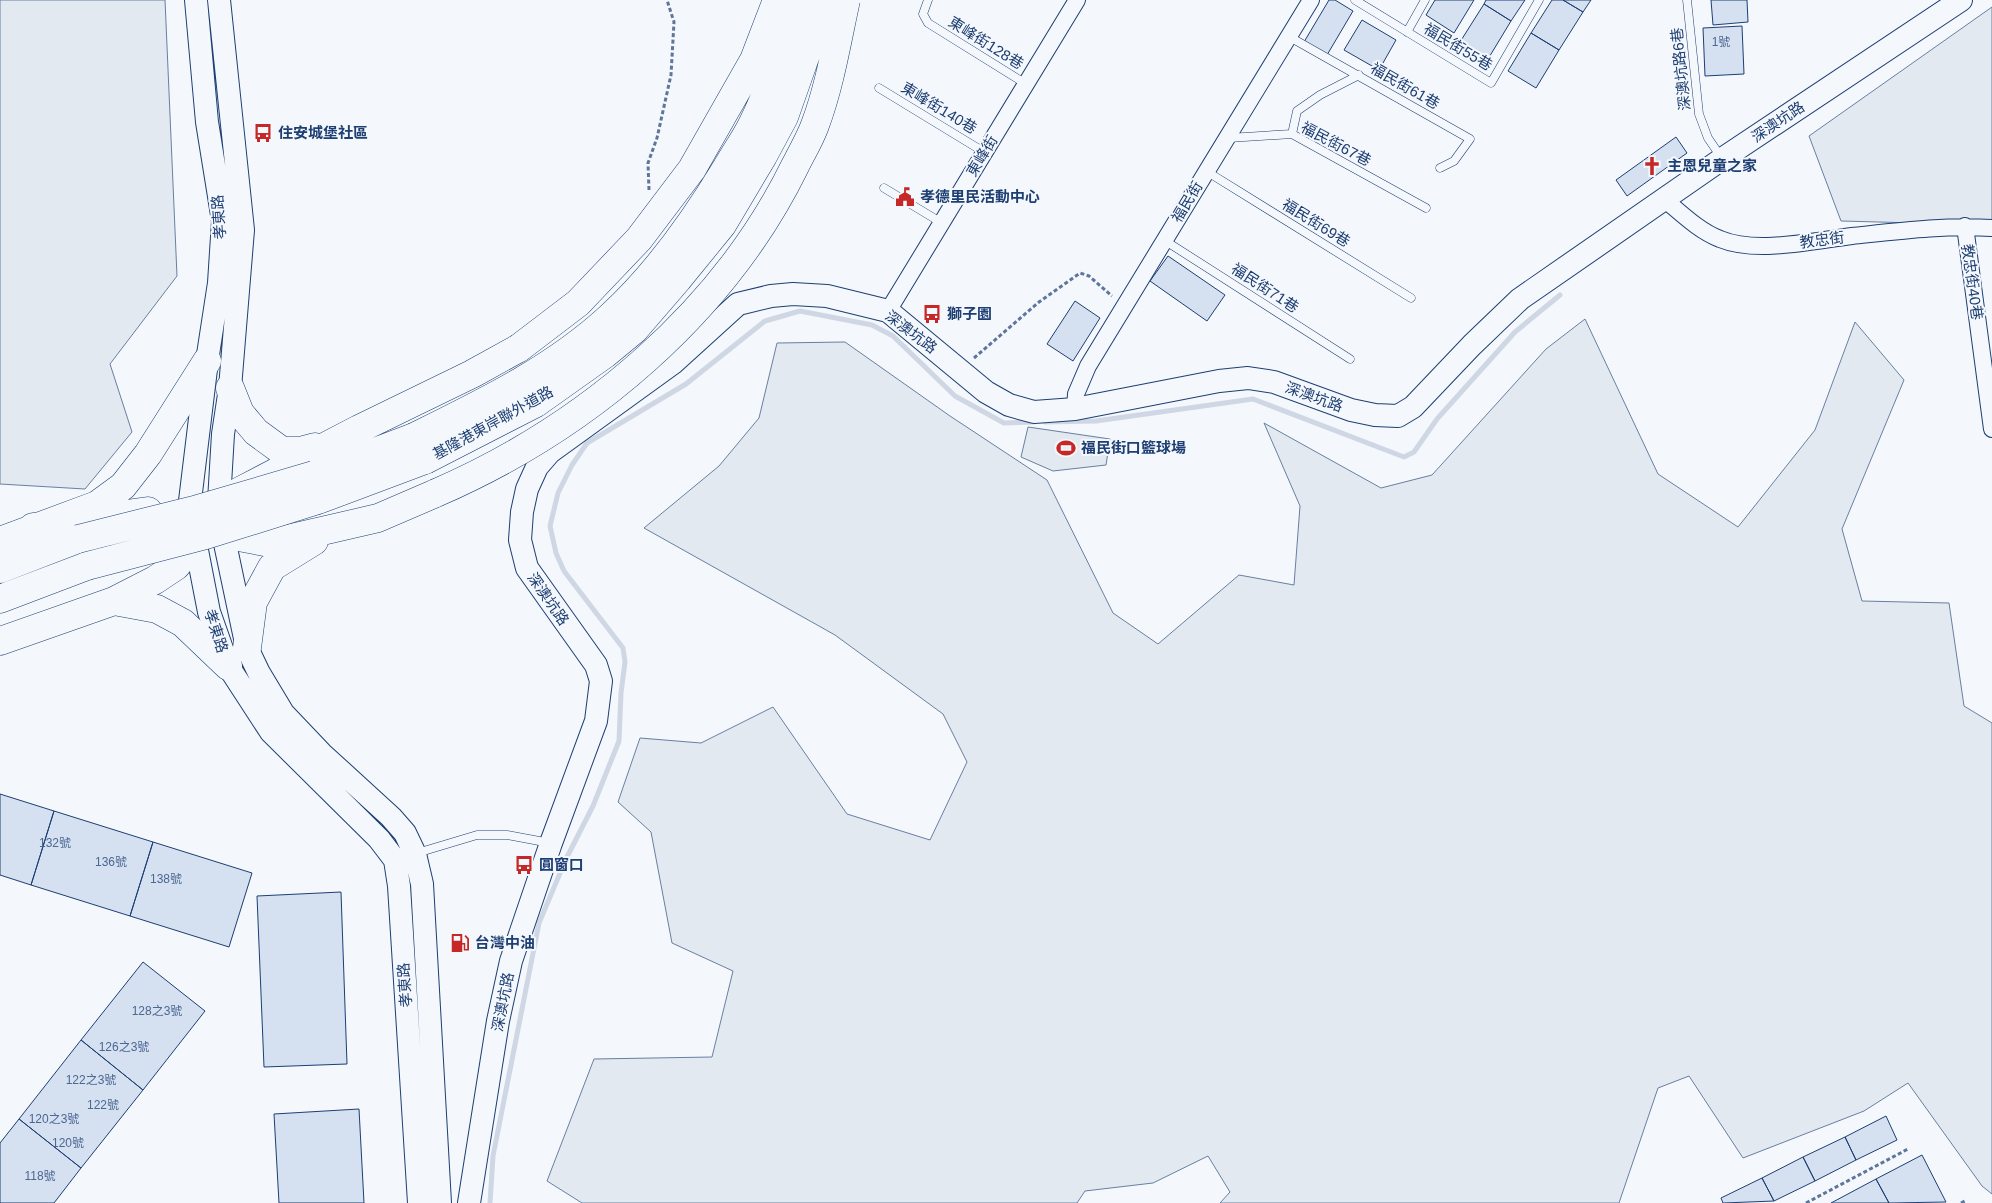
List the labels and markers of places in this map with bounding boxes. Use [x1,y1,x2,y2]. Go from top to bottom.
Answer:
bus stop icon: 住安城堡社區 [252,122,274,144]
place label: 住安城堡社區 [278,124,368,141]
church icon: 主恩兒童之家 [1641,155,1663,177]
place label: 主恩兒童之家 [1667,157,1757,174]
public building icon: 孝德里民活動中心 [894,186,916,208]
place label: 孝德里民活動中心 [920,188,1040,205]
bus stop icon: 獅子園 [921,303,943,325]
place label: 獅子園 [947,305,992,322]
sports icon: 福民街口籃球場 [1055,437,1077,459]
place label: 福民街口籃球場 [1081,439,1186,456]
bus stop icon: 圓窗口 [513,854,535,876]
place label: 圓窗口 [539,856,584,873]
fuel station icon: 台灣中油 [449,932,471,954]
place label: 台灣中油 [475,934,535,951]

